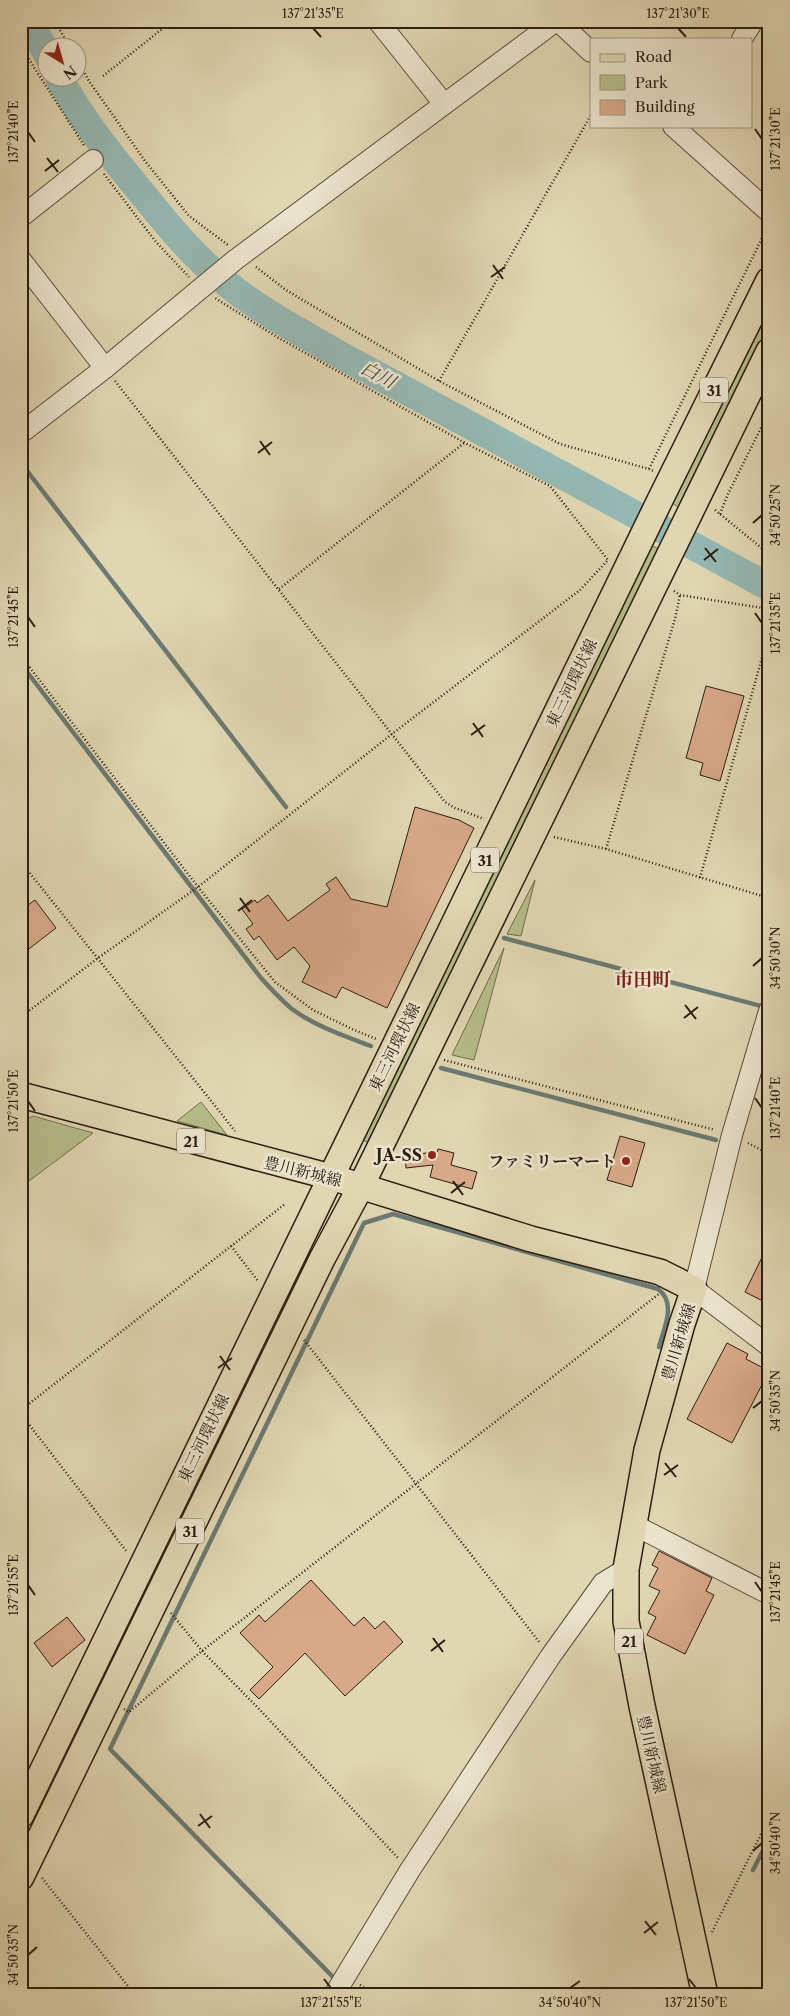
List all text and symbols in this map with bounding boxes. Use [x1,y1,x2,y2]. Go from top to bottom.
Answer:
text: 137°21'35"E [282,6,344,21]
text: 137°21'30"E [647,6,709,21]
north arrow [38,38,88,88]
legend [590,38,752,128]
text: Road [635,47,672,66]
text: N [60,62,80,83]
text: Park [635,73,669,92]
text: Building [635,97,695,116]
text: 137°21'40"E [6,101,21,163]
text: 137°21'30"E [768,108,783,170]
water label: 白川 [357,357,401,394]
road number: 31 [700,378,728,402]
text: 34°50'25"N [768,484,783,546]
text: 137°21'45"E [6,586,21,648]
text: 137°21'35"E [768,592,783,654]
street label: 東三河環状線 [541,635,601,731]
road number: 31 [471,848,499,872]
text: 34°50'30"N [768,927,783,989]
district label: 市田町 [614,968,672,991]
street label: 東三河環状線 [364,999,424,1095]
text: 137°21'50"E [6,1070,21,1132]
text: 137°21'40"E [768,1077,783,1139]
road number: 21 [177,1128,205,1154]
place label: JA-SS [373,1145,422,1165]
marker: JA-SS [426,1149,438,1161]
place label: ファミリーマート [488,1151,616,1171]
street label: 豊川新城線 [262,1152,344,1190]
marker: ファミリーマート [620,1155,632,1167]
street label: 豊川新城線 [657,1301,699,1383]
text: 34°50'35"N [768,1370,783,1432]
street label: 東三河環状線 [173,1390,233,1486]
road number: 31 [176,1518,204,1544]
text: 137°21'55"E [6,1554,21,1616]
text: 137°21'45"E [768,1561,783,1623]
road number: 21 [615,1628,643,1654]
street label: 豊川新城線 [633,1713,671,1795]
text: 34°50'40"N [768,1812,783,1874]
text: 34°50'35"N [6,1924,21,1986]
text: 137°21'55"E [300,1995,362,2010]
text: 34°50'40"N [539,1995,601,2010]
text: 137°21'50"E [665,1995,727,2010]

